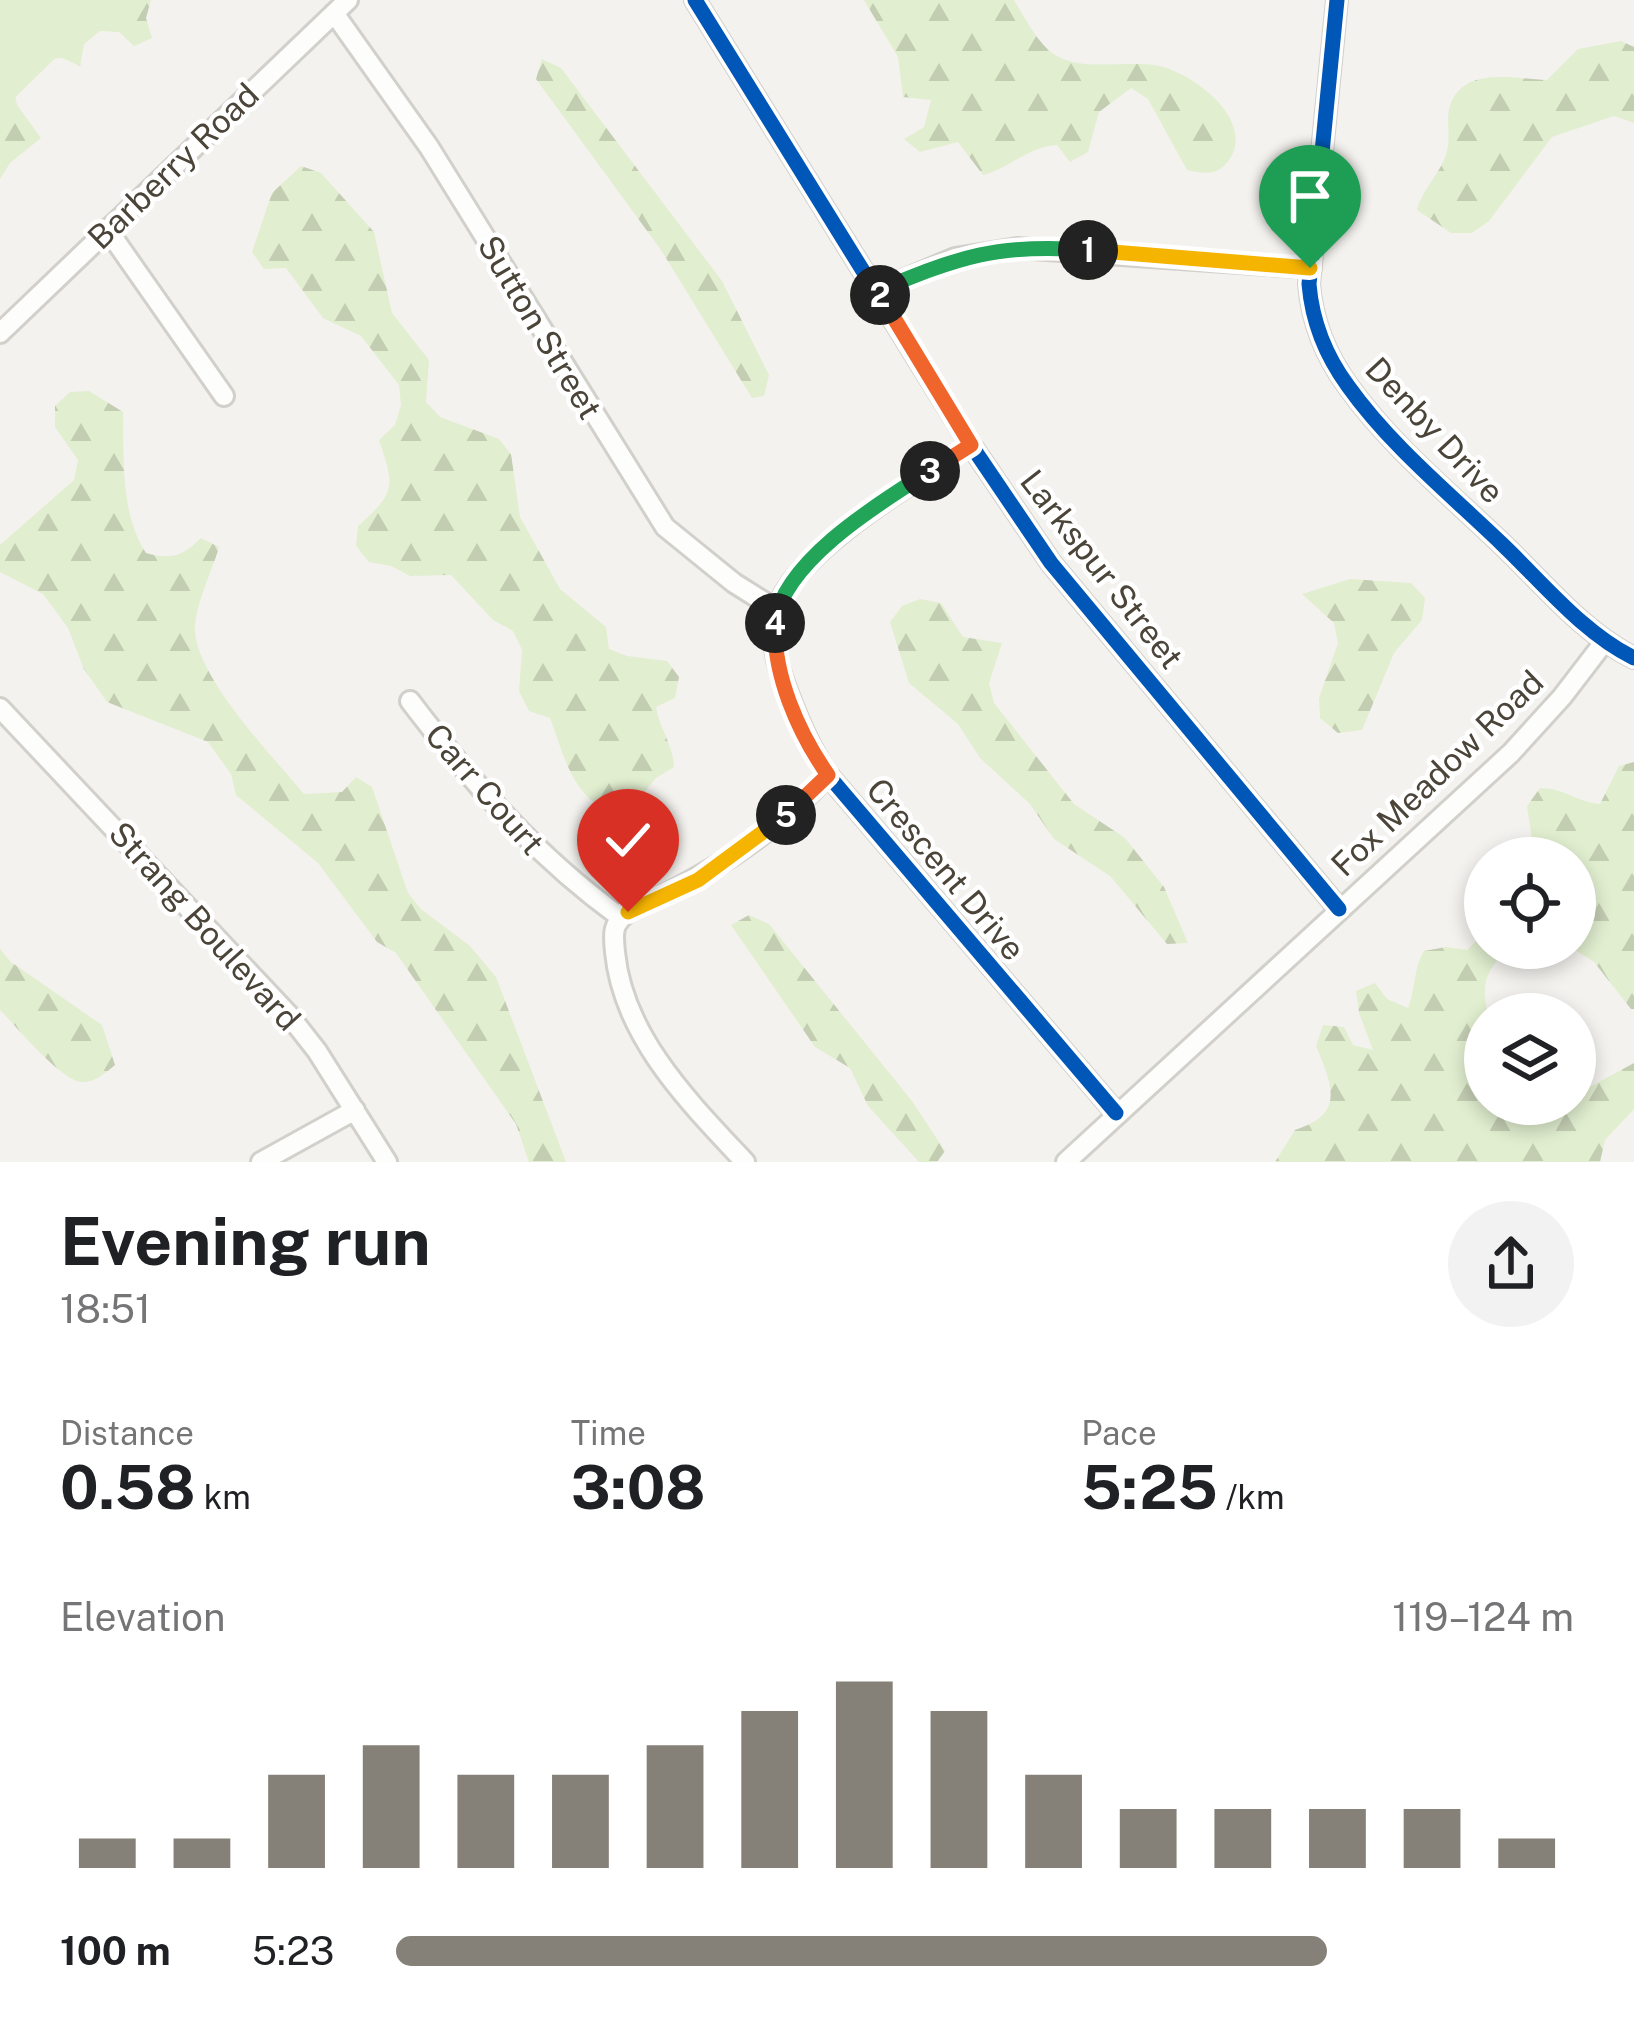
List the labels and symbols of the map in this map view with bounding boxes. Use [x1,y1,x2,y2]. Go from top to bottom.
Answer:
street label: Barberry Road [80,75,266,257]
pin [1259,145,1361,268]
pin: 1 [1058,220,1118,280]
street label: Sutton Street [470,229,610,425]
pin: 2 [850,265,910,325]
street label: Denby Drive [1358,350,1512,510]
pin: 3 [900,441,960,501]
street label: Larkspur Street [1013,462,1191,676]
pin: 4 [745,593,805,653]
street label: Fox Meadow Road [1323,662,1551,884]
street label: Carr Court [418,716,552,862]
street label: Crescent Drive [859,770,1033,968]
pin: 5 [756,785,816,845]
pin [577,789,679,912]
street label: Strang Boulevard [102,814,308,1038]

